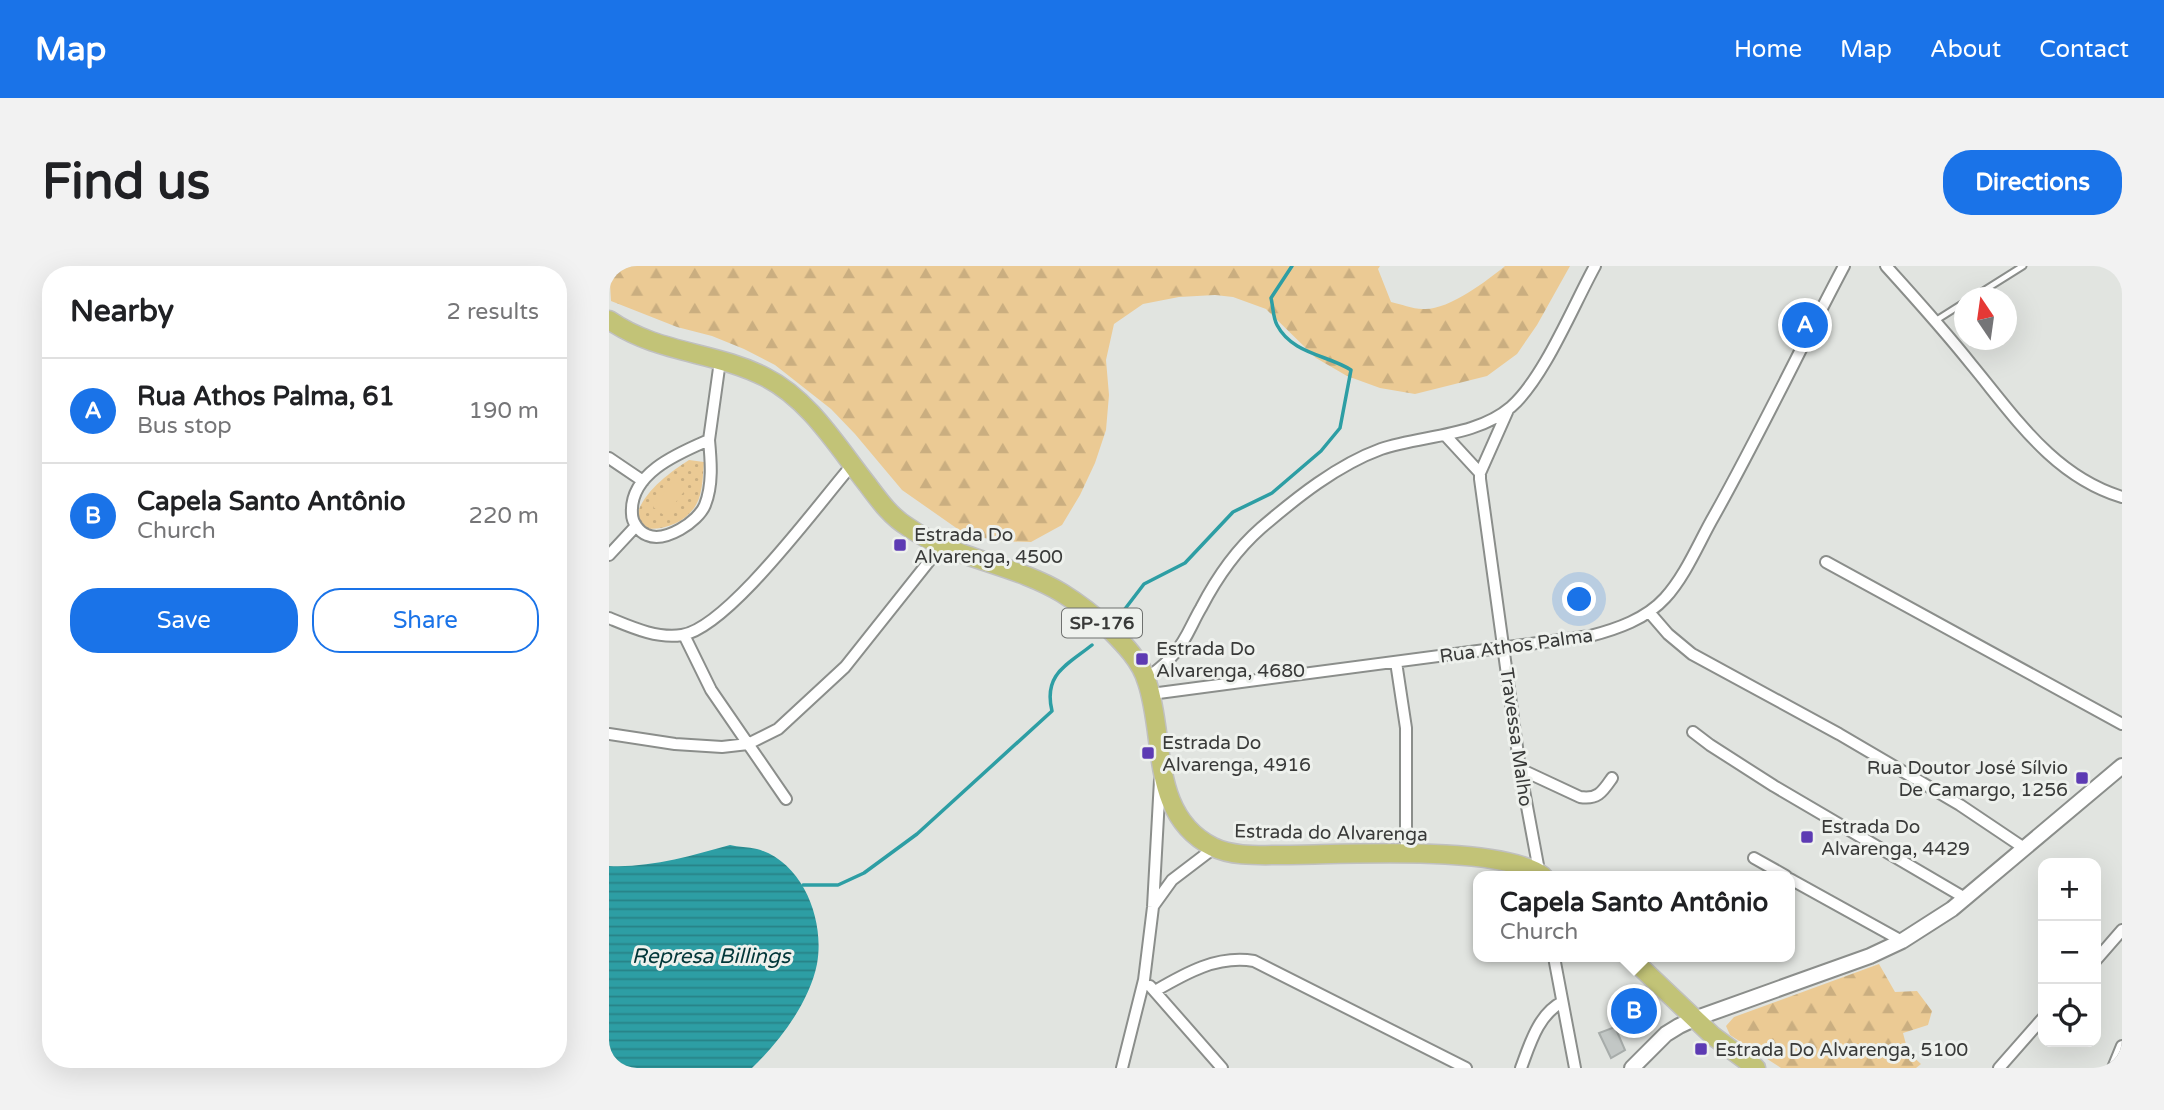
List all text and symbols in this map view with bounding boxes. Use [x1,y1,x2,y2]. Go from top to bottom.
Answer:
text: Map [35,30,106,69]
text: Home [1734,35,1802,64]
text: Map [1840,35,1892,64]
text: About [1930,35,2001,64]
text: Contact [2039,35,2129,64]
button: Directions [1943,150,2122,215]
text: Find us [42,153,210,212]
north arrow [1954,287,2017,350]
text: Nearby [70,293,174,330]
text: 2 results [446,298,539,326]
pin: A [1782,299,1828,351]
text: Rua Athos Palma, 61 [137,381,395,412]
text: A [84,397,102,425]
text: 190 m [469,397,539,425]
text: Bus stop [137,412,232,440]
text: Capela Santo Antônio [137,486,406,517]
text: B [85,502,101,530]
text: 220 m [469,502,539,530]
text: Church [137,517,216,545]
place label: Estrada Do Alvarenga, 4500 [914,524,1063,568]
marker: Estrada Do Alvarenga, 4500 [892,537,908,553]
your location [1562,582,1596,616]
button: Save [70,588,298,653]
button: Share [312,588,539,653]
road number: SP-176 [1062,608,1142,638]
street label: Rua Athos Palma [1438,624,1594,668]
place label: Estrada Do Alvarenga, 4680 [1156,638,1305,682]
marker: Estrada Do Alvarenga, 4680 [1134,651,1150,667]
street label: Travessa Malho [1495,666,1537,808]
place label: Estrada Do Alvarenga, 4916 [1162,732,1311,776]
marker: Estrada Do Alvarenga, 4916 [1140,745,1156,761]
place label: Rua Doutor José Sílvio De Camargo, 1256 [1867,757,2068,801]
marker: Rua Doutor José Sílvio De Camargo, 1256 [2074,770,2090,786]
place label: Estrada Do Alvarenga, 4429 [1821,816,1970,860]
street label: Estrada do Alvarenga [1234,820,1428,846]
marker: Estrada Do Alvarenga, 4429 [1799,829,1815,845]
map controls [2038,858,2101,1047]
button: + [2038,858,2101,921]
popup [1473,871,1795,962]
text: Capela Santo Antônio [1500,887,1768,918]
text: Church [1500,918,1578,946]
button: − [2038,921,2101,984]
water label: Represa Billings [632,944,792,969]
button: locate [2038,984,2101,1047]
pin: B [1611,985,1657,1037]
place label: Estrada Do Alvarenga, 5100 [1715,1039,1968,1061]
marker: Estrada Do Alvarenga, 5100 [1693,1041,1709,1057]

